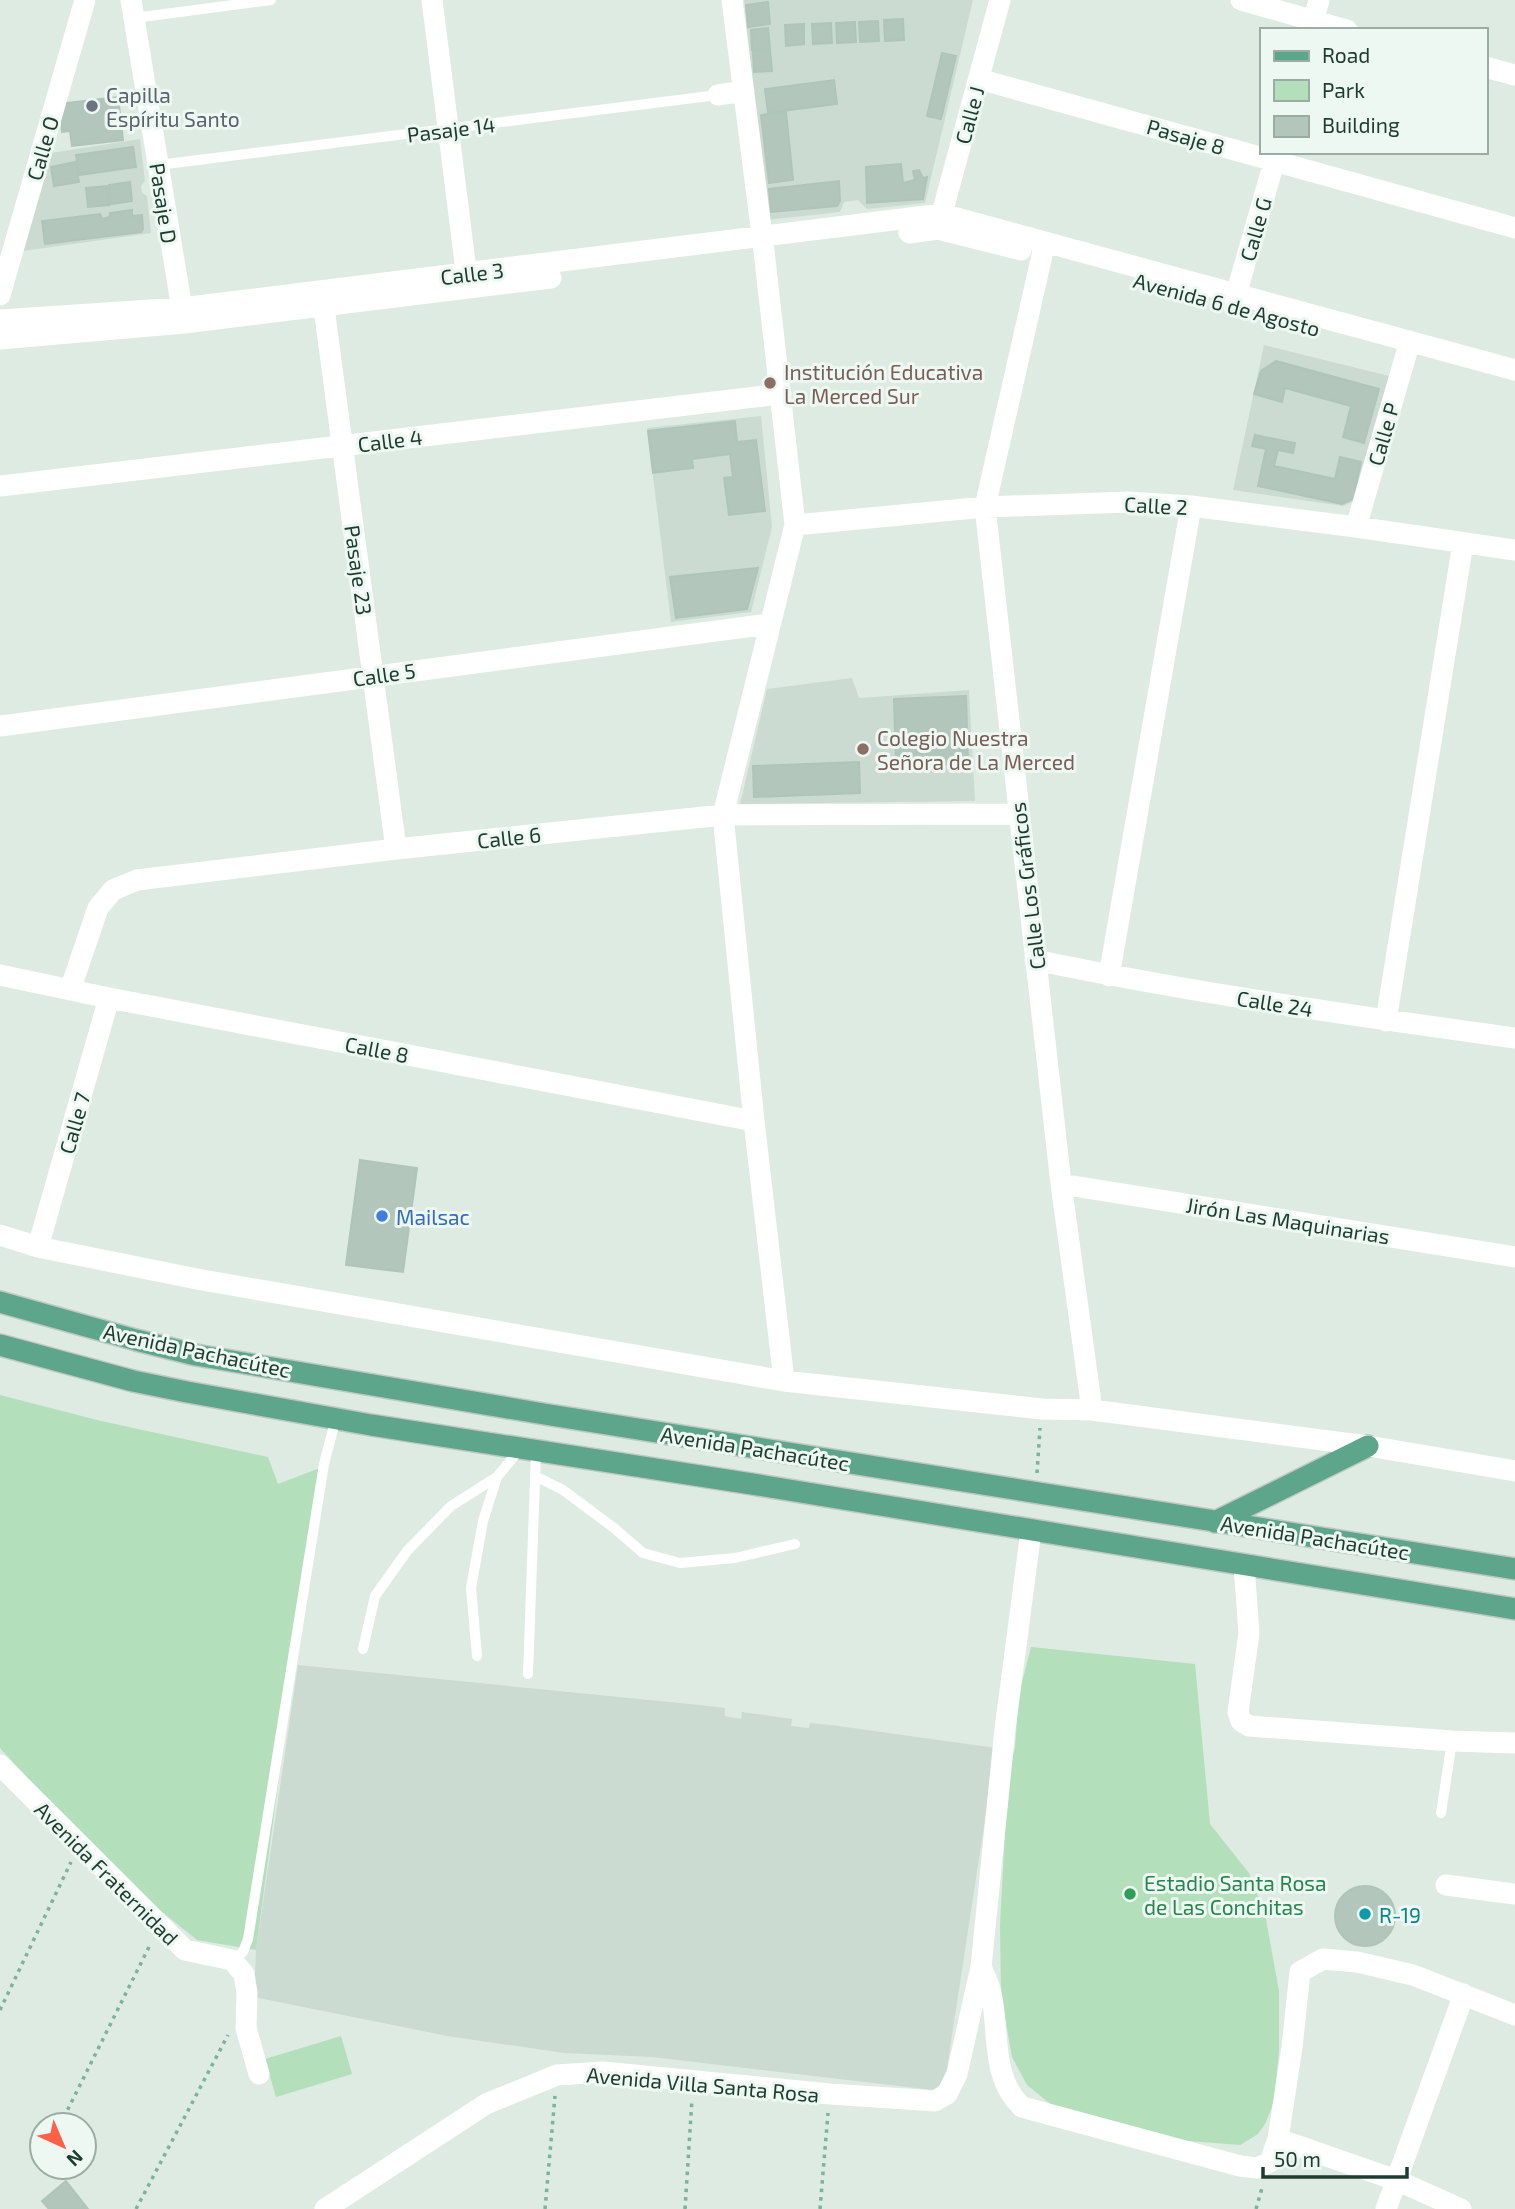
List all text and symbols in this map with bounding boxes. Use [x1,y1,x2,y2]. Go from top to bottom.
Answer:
legend [1260,28,1487,154]
text: Road [1322,42,1370,67]
text: Park [1322,77,1365,102]
place label: Capilla Espíritu Santo [106,82,240,131]
street label: Calle J [949,83,989,147]
marker: Capilla Espíritu Santo [84,98,100,114]
street label: Pasaje 14 [406,111,497,148]
text: Building [1322,112,1400,137]
street label: Calle O [21,113,63,183]
street label: Pasaje 8 [1144,113,1228,160]
street label: Pasaje D [144,161,183,245]
street label: Calle G [1234,194,1276,264]
street label: Calle 3 [439,257,505,289]
street label: Avenida 6 de Agosto [1131,267,1323,341]
place label: Institución Educativa La Merced Sur [784,359,983,408]
marker: Institución Educativa La Merced Sur [762,375,778,391]
street label: Calle P [1362,400,1404,468]
street label: Calle 4 [356,424,424,456]
street label: Calle 2 [1124,491,1188,519]
street label: Pasaje 23 [339,523,378,617]
street label: Calle 5 [351,657,417,691]
place label: Colegio Nuestra Señora de La Merced [877,725,1075,774]
marker: Colegio Nuestra Señora de La Merced [855,741,871,757]
street label: Calle Los Gráficos [1004,801,1050,971]
street label: Calle 6 [476,821,542,853]
street label: Calle 24 [1235,985,1315,1021]
street label: Calle 8 [343,1031,411,1067]
street label: Calle 7 [53,1089,95,1157]
street label: Jirón Las Maquinarias [1184,1192,1392,1248]
place label: Mailsac [396,1204,470,1229]
marker: Mailsac [374,1208,390,1224]
street label: Avenida Pachacútec [101,1318,293,1382]
street label: Avenida Pachacútec [659,1421,851,1475]
street label: Avenida Pachacútec [1219,1510,1411,1564]
street label: Avenida Fraternidad [30,1796,184,1950]
place label: Estadio Santa Rosa de Las Conchitas [1144,1870,1327,1919]
marker: Estadio Santa Rosa de Las Conchitas [1122,1886,1138,1902]
place label: R-19 [1379,1902,1421,1927]
marker: R-19 [1357,1906,1373,1922]
street label: Avenida Villa Santa Rosa [586,2061,820,2107]
north arrow [28,2111,98,2181]
scale bar [1263,2136,1406,2180]
text: N [62,2146,88,2172]
text: 50 m [1274,2146,1321,2171]

